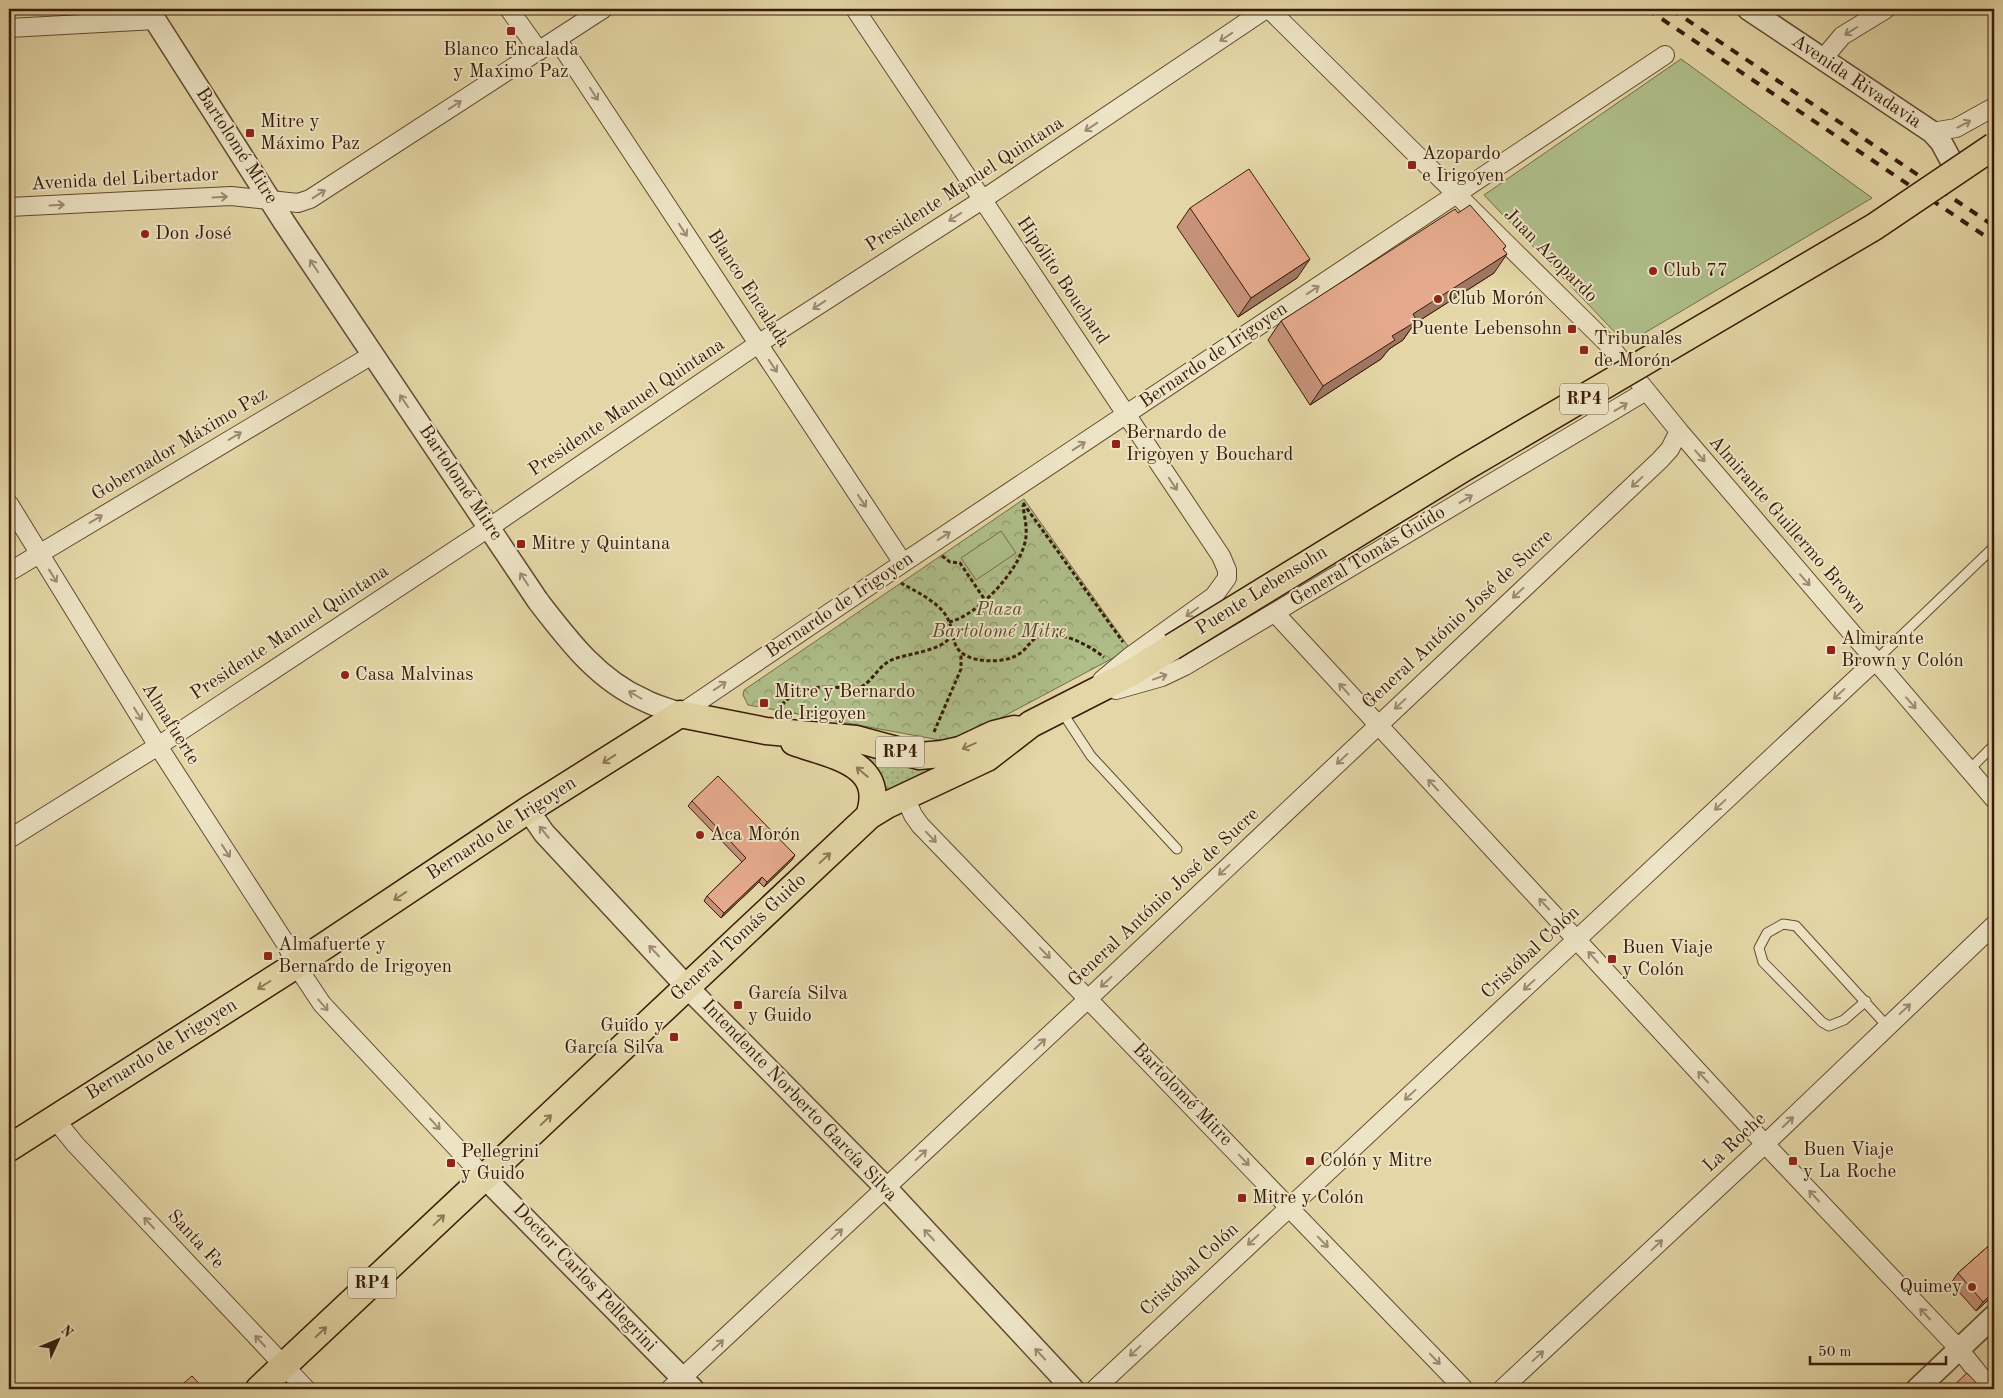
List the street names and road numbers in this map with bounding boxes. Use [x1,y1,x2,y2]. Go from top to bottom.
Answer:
street label: Avenida Rivadavia [1788,32,1925,133]
street label: Bartolomé Mitre [191,85,281,207]
street label: Presidente Manuel Quintana [863,114,1068,256]
street label: Avenida del Libertador [31,166,219,194]
street label: Juan Azopardo [1499,205,1601,307]
street label: Hipólito Bouchard [1012,214,1112,348]
street label: Blanco Encalada [703,227,793,352]
street label: Bernardo de Irigoyen [1137,299,1291,413]
street label: Presidente Manuel Quintana [526,335,729,481]
road number: RP4 [1560,384,1608,414]
street label: Gobernador Máximo Paz [89,385,271,505]
street label: Bartolomé Mitre [415,422,505,544]
street label: Almirante Guillermo Brown [1705,433,1869,617]
street label: General Tomás Guido [1287,503,1449,611]
street label: General António José de Sucre [1359,527,1557,713]
street label: Puente Lebensohn [1193,543,1331,639]
street label: Bernardo de Irigoyen [763,549,917,663]
street label: Presidente Manuel Quintana [188,562,393,704]
street label: Almafuerte [137,680,203,768]
road number: RP4 [876,736,924,768]
street label: Bernardo de Irigoyen [424,774,580,884]
street label: General António José de Sucre [1065,805,1263,991]
street label: General Tomás Guido [668,871,810,1005]
street label: Cristóbal Colón [1478,903,1584,1003]
street label: Bernardo de Irigoyen [83,996,241,1104]
street label: Intendente Norberto García Silva [698,996,901,1206]
street label: Bartolomé Mitre [1129,1040,1235,1150]
street label: La Roche [1700,1110,1770,1176]
street label: Doctor Carlos Pellegrini [508,1200,660,1356]
street label: Santa Fe [163,1207,227,1273]
street label: Cristóbal Colón [1137,1220,1243,1320]
road number: RP4 [348,1268,396,1299]

